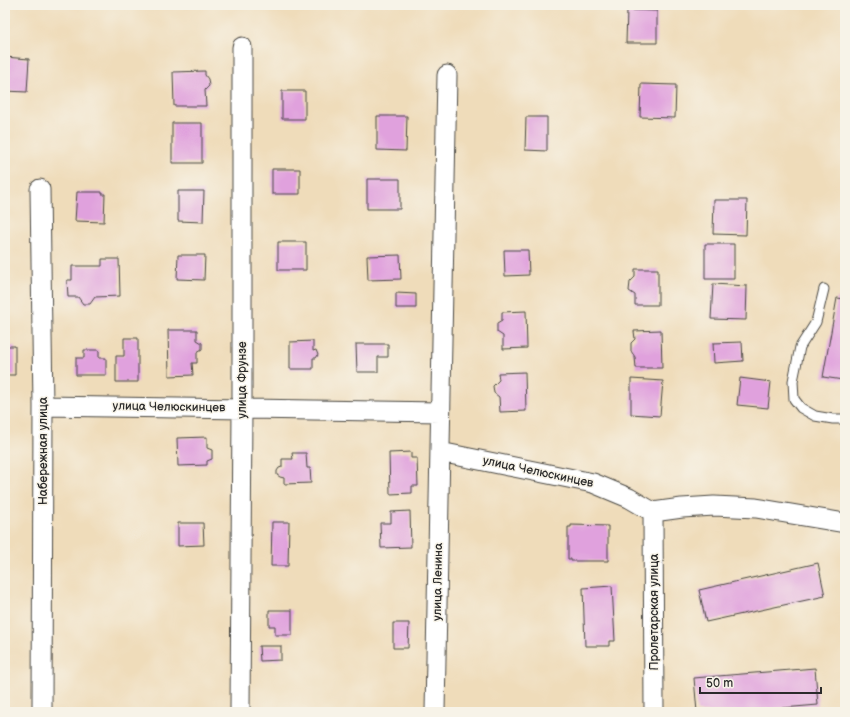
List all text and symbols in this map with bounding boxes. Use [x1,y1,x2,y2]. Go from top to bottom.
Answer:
street label: улица Фрунзе [235,341,250,419]
street label: Набережная улица [36,397,51,505]
street label: улица Челюскинцев [113,399,226,415]
street label: улица Челюскинцев [481,453,595,491]
street label: улица Ленина [430,543,446,621]
street label: Пролетарская улица [647,554,662,670]
scale bar [700,669,821,695]
text: 50 m [706,676,733,691]

